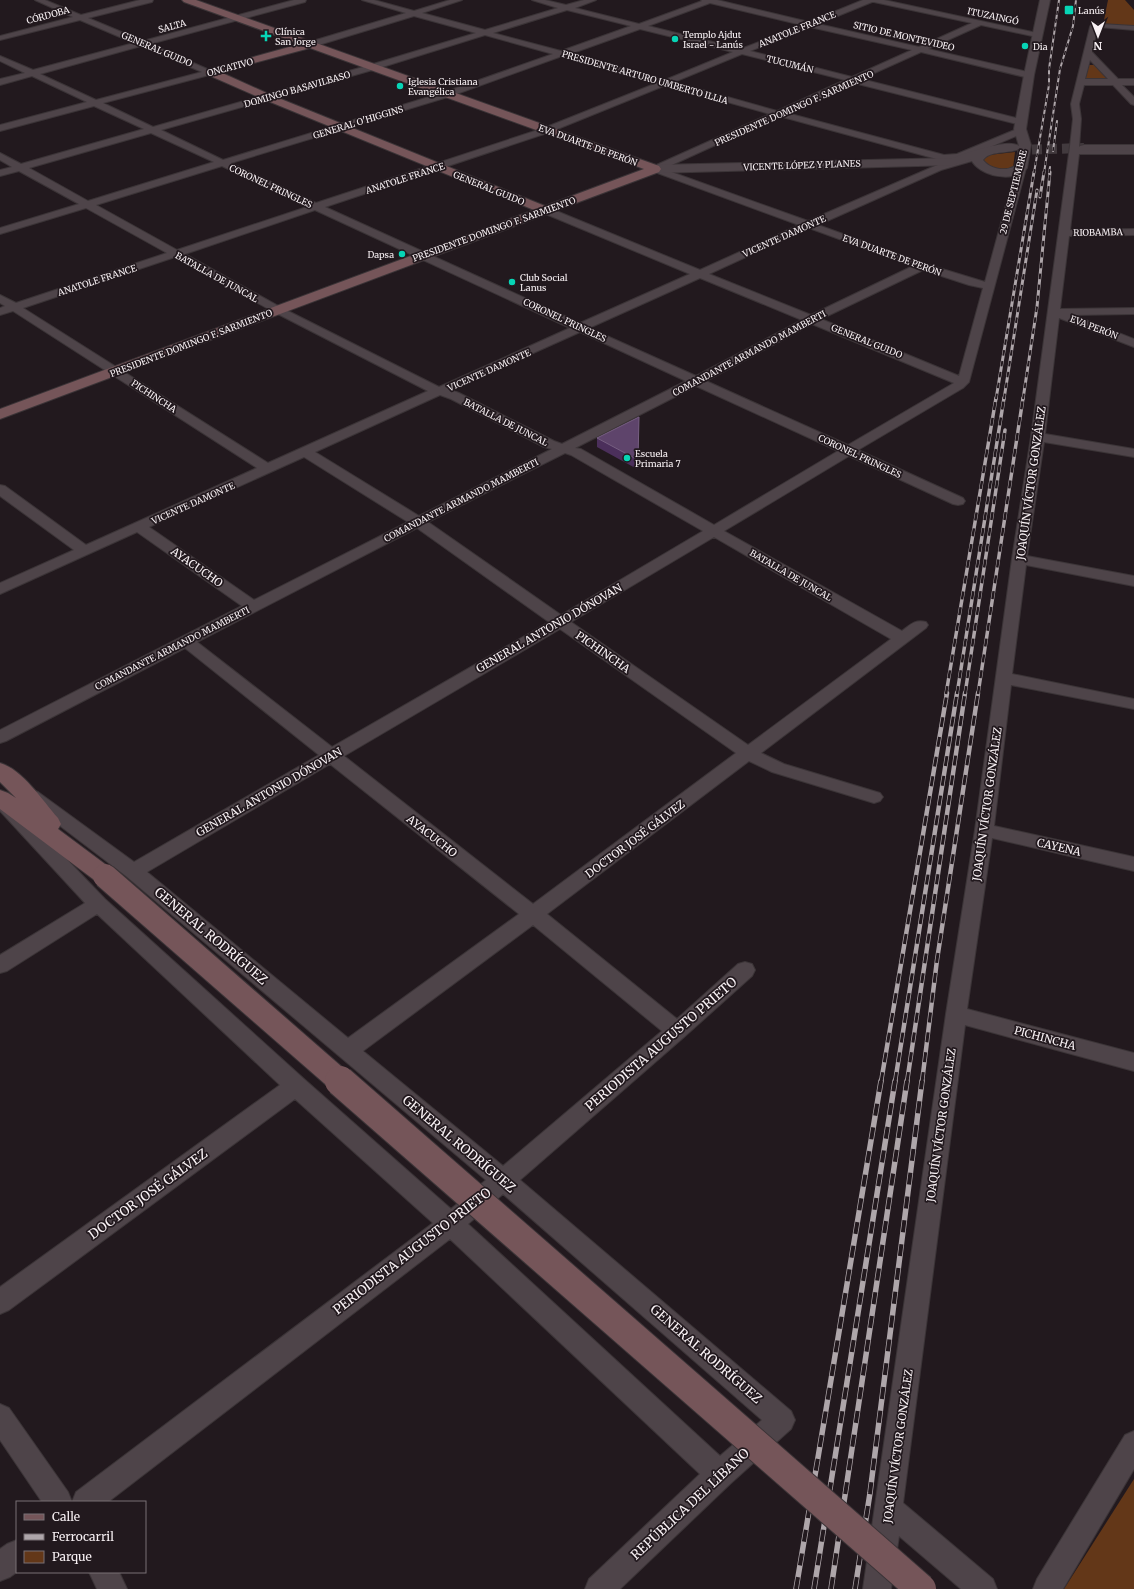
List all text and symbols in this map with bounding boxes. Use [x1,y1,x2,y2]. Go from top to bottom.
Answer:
street label: CÓRDOBA [25,3,71,26]
street label: ITUZAINGÓ [966,4,1020,27]
marker: Lanús [1063,4,1075,16]
place label: Lanús [1078,5,1105,16]
street label: ANATOLE FRANCE [756,8,837,50]
north arrow [1078,16,1118,56]
street label: SALTA [157,17,188,35]
street label: SITIO DE MONTEVIDEO [852,19,956,53]
place label: Clínica San Jorge [275,26,316,47]
street label: GENERAL GUIDO [120,29,194,69]
place label: Templo Ajdut Israel - Lanús [683,29,743,50]
marker: Clínica San Jorge [260,30,272,42]
marker: Templo Ajdut Israel - Lanús [670,34,680,44]
text: N [1093,39,1102,53]
marker: Dia [1020,41,1030,51]
place label: Dia [1033,41,1048,52]
street label: PRESIDENTE ARTURO UMBERTO ILLIA [561,48,730,106]
street label: TUCUMÁN [765,52,815,75]
street label: ONCATIVO [206,55,255,78]
street label: DOMINGO BASAVILBASO [242,68,352,110]
street label: PRESIDENTE DOMINGO F. SARMIENTO [713,68,876,148]
place label: Iglesia Cristiana Evangélica [408,76,478,97]
marker: Iglesia Cristiana Evangélica [395,81,405,91]
street label: GENERAL O'HIGGINS [312,103,405,141]
street label: EVA DUARTE DE PERÓN [537,121,639,168]
street label: 29 DE SEPTIEMBRE [997,148,1029,235]
street label: VICENTE LÓPEZ Y PLANES [742,156,861,173]
street label: ANATOLE FRANCE [363,160,446,196]
street label: CORONEL PRINGLES [228,162,315,210]
street label: GENERAL GUIDO [452,169,527,207]
street label: PRESIDENTE DOMINGO F. SARMIENTO [411,194,578,264]
street label: VICENTE DAMONTE [740,213,827,260]
street label: RIOBAMBA [1073,226,1124,238]
street label: EVA DUARTE DE PERÓN [841,231,943,278]
place label: Dapsa [368,249,394,260]
marker: Dapsa [397,249,407,259]
street label: BATALLA DE JUNCAL [174,250,261,305]
street label: ANATOLE FRANCE [55,262,138,298]
place label: Club Social Lanus [520,272,568,293]
marker: Club Social Lanus [507,277,517,287]
street label: CORONEL PRINGLES [522,296,609,344]
street label: PRESIDENTE DOMINGO F. SARMIENTO [108,307,274,379]
street label: COMANDANTE ARMANDO MAMBERTI [670,308,828,398]
street label: EVA PERÓN [1069,312,1120,341]
street label: GENERAL GUIDO [830,322,905,360]
street label: VICENTE DAMONTE [445,347,532,394]
street label: PICHINCHA [129,377,179,415]
street label: BATALLA DE JUNCAL [462,396,550,448]
street label: JOAQUÍN VÍCTOR GONZÁLEZ [1013,405,1049,562]
street label: CORONEL PRINGLES [817,432,904,480]
place label: Escuela Primaria 7 [635,448,681,469]
marker: Escuela Primaria 7 [622,453,632,463]
street label: COMANDANTE ARMANDO MAMBERTI [382,456,540,544]
street label: VICENTE DAMONTE [149,480,236,527]
street label: AYACUCHO [167,543,226,590]
street label: BATALLA DE JUNCAL [748,547,834,603]
street label: GENERAL ANTONIO DÓNOVAN [474,580,625,676]
street label: COMANDANTE ARMANDO MAMBERTI [93,604,251,692]
street label: PICHINCHA [573,628,633,676]
street label: JOAQUÍN VÍCTOR GONZÁLEZ [969,726,1005,883]
street label: GENERAL ANTONIO DÓNOVAN [194,744,345,840]
street label: DOCTOR JOSÉ GÁLVEZ [582,797,688,881]
street label: AYACUCHO [403,811,460,860]
street label: CAYENA [1036,835,1083,859]
street label: GENERAL RODRÍGUEZ [151,883,272,988]
street label: PERIODISTA AUGUSTO PRIETO [581,973,741,1115]
street label: PICHINCHA [1013,1023,1078,1053]
street label: JOAQUÍN VÍCTOR GONZÁLEZ [923,1047,959,1204]
street label: GENERAL RODRÍGUEZ [399,1091,520,1196]
street label: DOCTOR JOSÉ GÁLVEZ [85,1144,211,1243]
street label: PERIODISTA AUGUSTO PRIETO [329,1184,495,1318]
street label: GENERAL RODRÍGUEZ [647,1300,766,1407]
street label: JOAQUÍN VÍCTOR GONZÁLEZ [880,1368,916,1525]
street label: REPÚBLICA DEL LÍBANO [626,1444,753,1563]
legend [16,1501,146,1573]
text: Calle [52,1509,80,1524]
text: Ferrocarril [52,1529,114,1544]
text: Parque [52,1549,92,1564]

